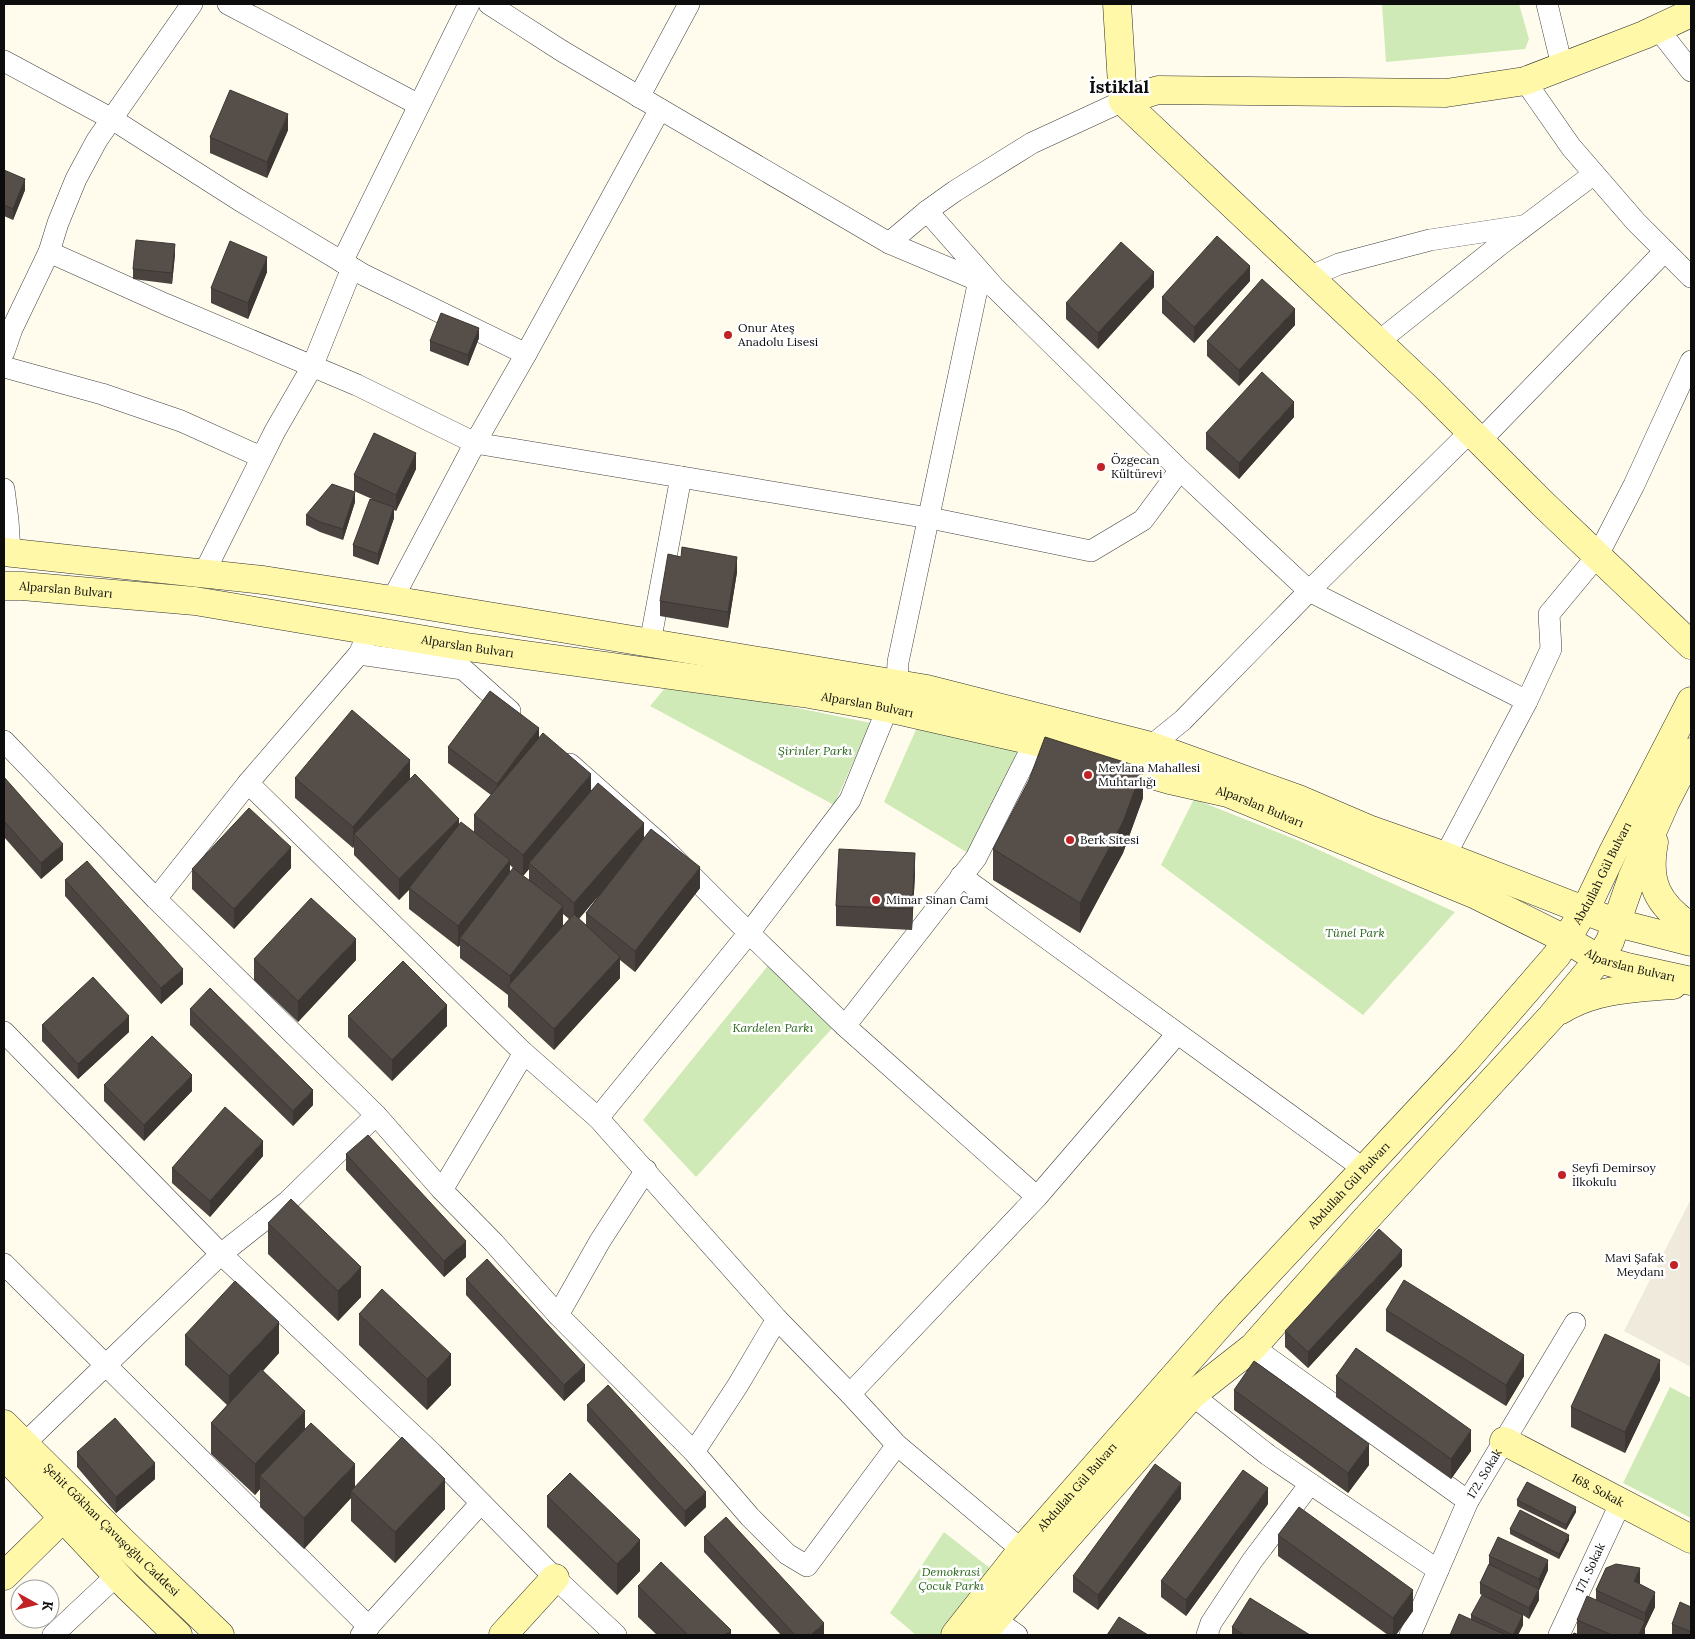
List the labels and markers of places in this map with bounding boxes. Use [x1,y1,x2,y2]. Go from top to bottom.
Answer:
place label: Onur Ateş Anadolu Lisesi [737,320,818,349]
marker: Onur Ateş Anadolu Lisesi [722,329,734,341]
place label: Özgecan Kültürevi [1111,452,1162,481]
marker: Özgecan Kültürevi [1095,461,1107,473]
place label: Mevlana Mahallesi Muhtarlığı [1098,760,1200,789]
marker: Mevlana Mahallesi Muhtarlığı [1082,769,1094,781]
place label: Berk Sitesi [1080,832,1139,847]
marker: Berk Sitesi [1064,834,1076,846]
place label: Mimar Sinan Cami [886,892,988,907]
marker: Mimar Sinan Cami [870,894,882,906]
place label: Seyfi Demirsoy İlkokulu [1572,1160,1656,1189]
marker: Seyfi Demirsoy İlkokulu [1556,1169,1568,1181]
place label: Mavi Şafak Meydanı [1605,1250,1665,1279]
marker: Mavi Şafak Meydanı [1668,1259,1680,1271]

